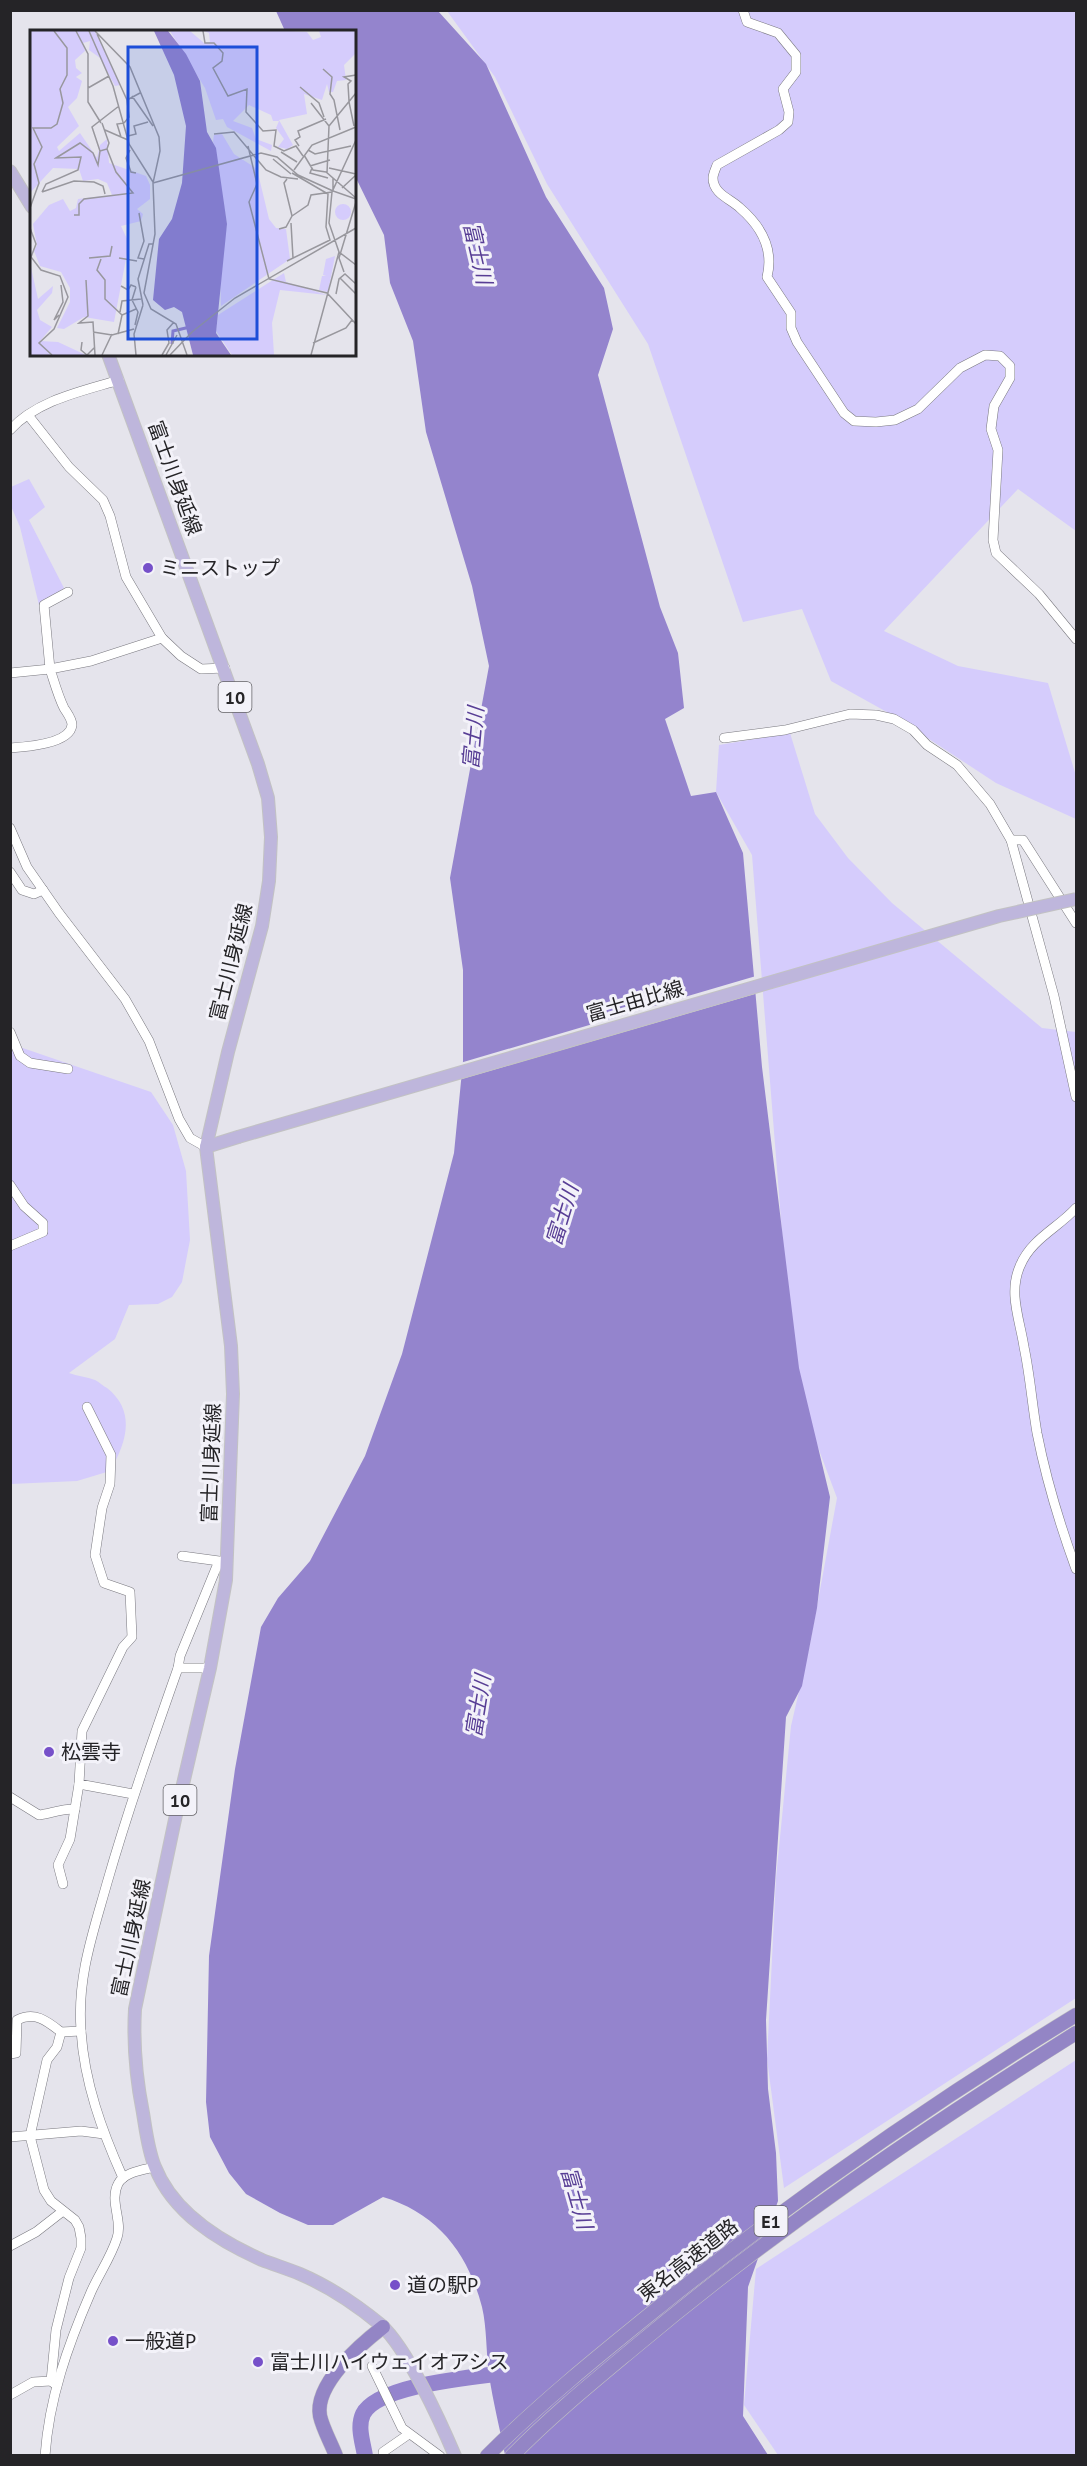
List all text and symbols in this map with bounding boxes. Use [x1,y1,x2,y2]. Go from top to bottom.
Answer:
inset map [30,30,356,356]
water label: 富士川 [458,219,499,289]
street label: 富士川身延線 [142,417,208,539]
place label: ミニストップ [160,555,280,581]
marker: ミニストップ [141,561,155,575]
road number: 10 [218,682,252,712]
water label: 富士川 [457,703,489,771]
street label: 富士川身延線 [204,901,258,1023]
street label: 富士由比線 [583,975,687,1027]
water label: 富士川 [540,1179,585,1249]
street label: 富士川身延線 [196,1403,226,1523]
water label: 富士川 [460,1671,497,1739]
place label: 松雲寺 [61,1739,121,1765]
marker: 松雲寺 [42,1745,56,1759]
road number: 10 [164,1785,196,1815]
street label: 富士川身延線 [106,1877,156,1999]
water label: 富士川 [555,2164,599,2234]
road number: E1 [754,2206,788,2236]
street label: 東名高速道路 [633,2213,743,2307]
place label: 道の駅P [407,2272,478,2298]
marker: 道の駅P [388,2278,402,2292]
place label: 一般道P [125,2328,196,2354]
marker: 一般道P [106,2334,120,2348]
place label: 富士川ハイウェイオアシス [270,2349,509,2375]
marker: 富士川ハイウェイオアシス [251,2355,265,2369]

